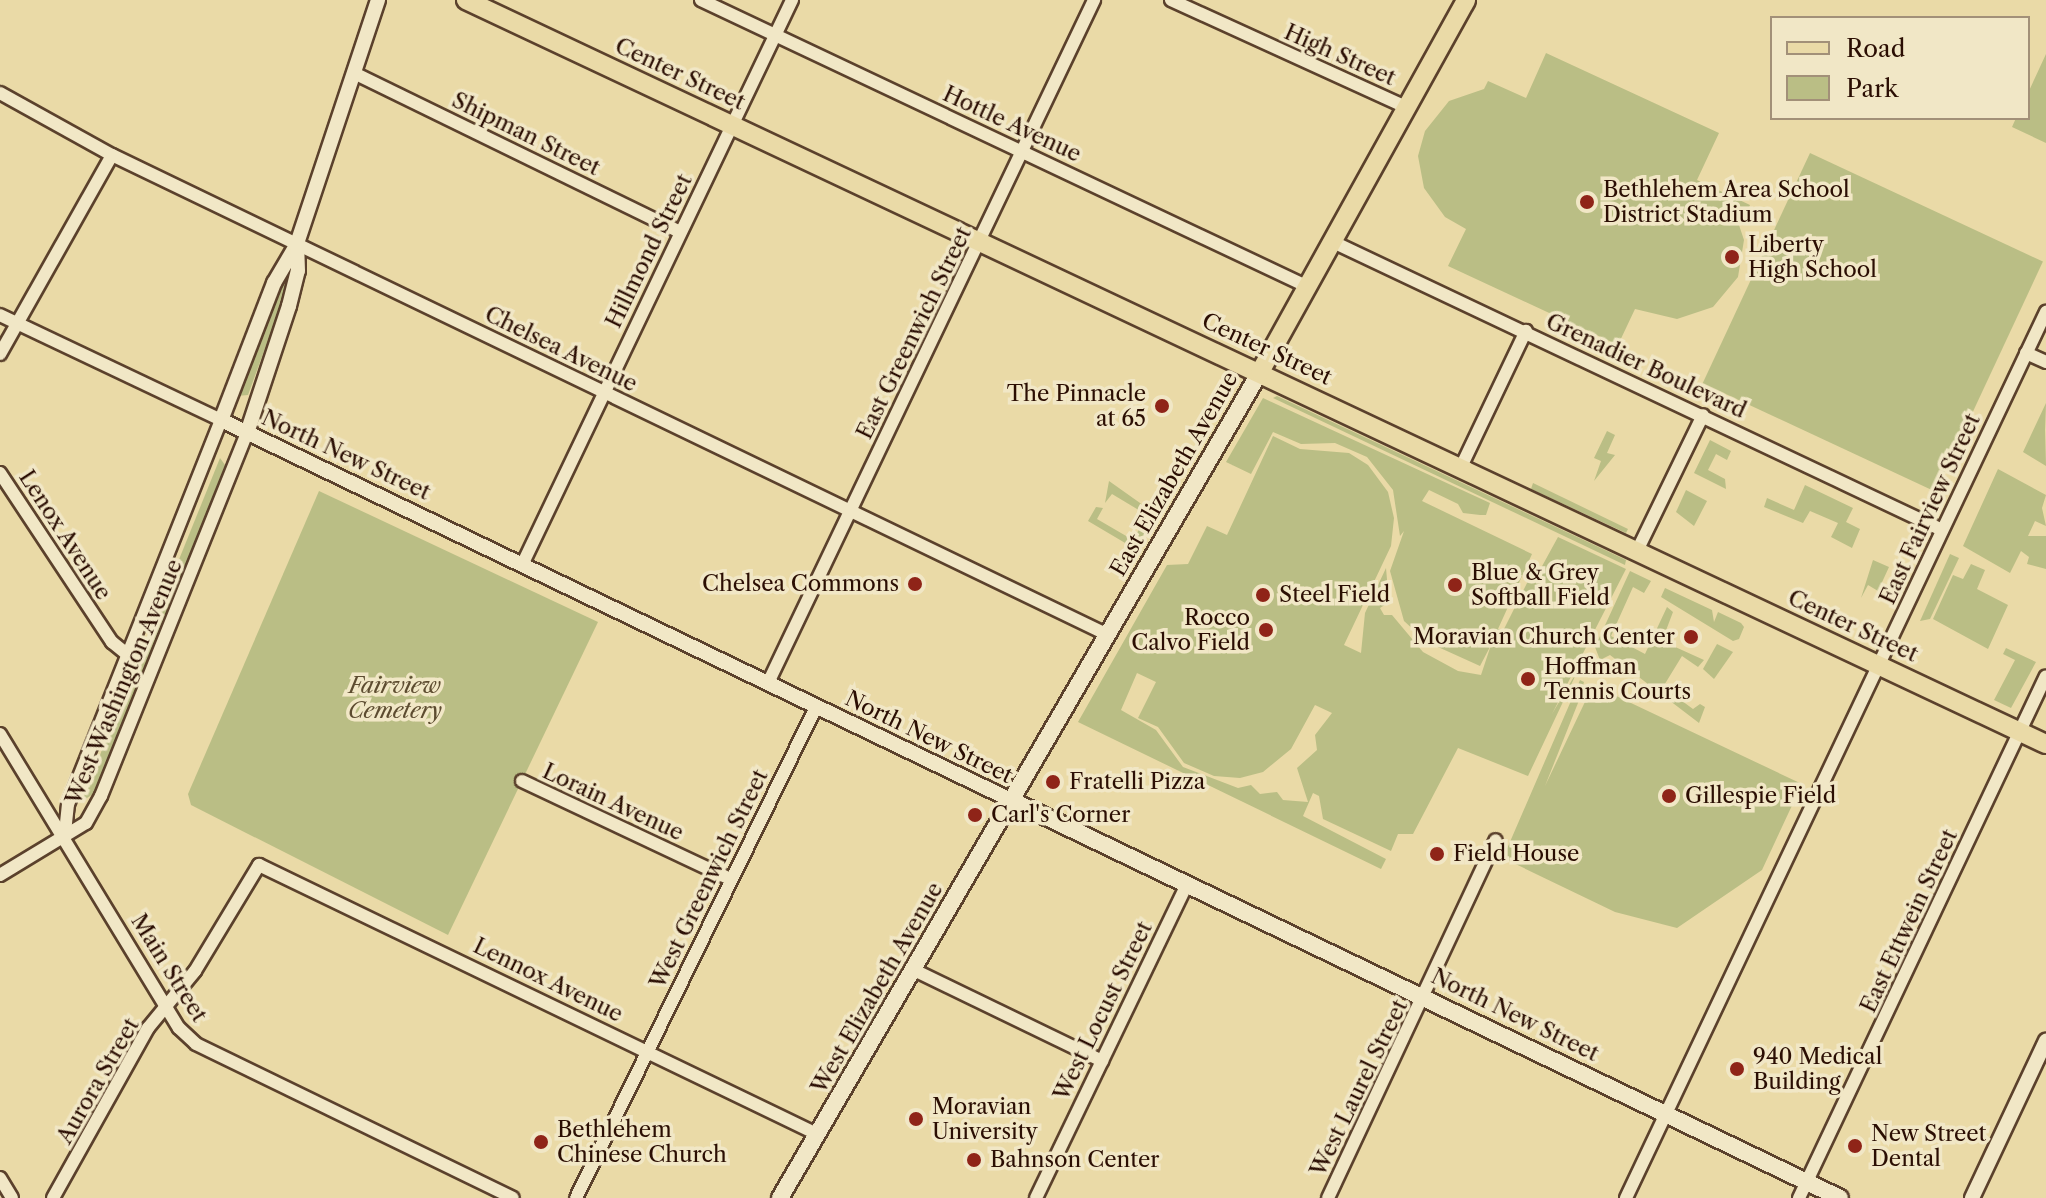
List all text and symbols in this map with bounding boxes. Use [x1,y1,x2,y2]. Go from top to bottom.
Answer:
legend [1770,16,2030,120]
street label: High Street [1280,19,1400,91]
street label: Center Street [611,32,749,116]
text: Road [1846,34,1905,63]
text: Park [1846,74,1898,103]
street label: Hottle Avenue [938,80,1086,168]
street label: Shipman Street [448,87,604,181]
street label: Hillmond Street [600,170,698,332]
place label: Bethlehem Area School District Stadium [1603,176,1851,228]
marker: Bethlehem Area School District Stadium [1578,193,1596,211]
street label: East Greenwich Street [851,223,977,443]
place label: Liberty High School [1748,231,1877,282]
marker: Liberty High School [1723,248,1741,266]
street label: Chelsea Avenue [480,300,642,398]
street label: Center Street [1198,307,1336,391]
street label: Grenadier Boulevard [1542,308,1750,424]
street label: East Elizabeth Avenue [1104,367,1244,581]
place label: The Pinnacle at 65 [1007,380,1146,432]
marker: The Pinnacle at 65 [1153,397,1171,415]
street label: North New Street [257,404,435,506]
street label: East Fairview Street [1874,409,1986,609]
street label: Lenox Avenue [13,465,117,605]
street label: West Washington Avenue [60,554,188,810]
place label: Blue & Grey Softball Field [1471,559,1610,610]
place label: Chelsea Commons [702,571,899,597]
marker: Chelsea Commons [906,575,924,593]
marker: Blue & Grey Softball Field [1446,576,1464,594]
place label: Steel Field [1279,582,1390,608]
street label: Center Street [1784,584,1922,668]
marker: Steel Field [1254,586,1272,604]
place label: Rocco Calvo Field [1131,604,1250,656]
marker: Rocco Calvo Field [1257,621,1275,639]
place label: Moravian Church Center [1413,624,1675,650]
marker: Moravian Church Center [1682,628,1700,646]
place label: Hoffman Tennis Courts [1544,653,1691,704]
marker: Hoffman Tennis Courts [1519,670,1537,688]
park label: Fairview Cemetery [348,672,442,724]
street label: North New Street [841,685,1017,789]
street label: Lorain Avenue [538,758,688,846]
street label: West Greenwich Street [644,765,774,993]
place label: Fratelli Pizza [1069,769,1205,795]
marker: Fratelli Pizza [1044,773,1062,791]
place label: Gillespie Field [1685,783,1836,809]
marker: Gillespie Field [1660,787,1678,805]
place label: Carl's Corner [991,802,1130,828]
marker: Carl's Corner [966,806,984,824]
street label: East Ettwein Street [1855,825,1963,1017]
place label: Field House [1453,841,1579,867]
marker: Field House [1428,845,1446,863]
street label: West Elizabeth Avenue [806,877,948,1099]
street label: Main Street [125,909,213,1027]
street label: West Locust Street [1048,917,1158,1105]
street label: Lennox Avenue [469,932,627,1028]
street label: North New Street [1427,963,1603,1067]
street label: West Laurel Street [1305,995,1413,1181]
street label: Aurora Street [51,1013,145,1149]
place label: 940 Medical Building [1753,1043,1882,1094]
marker: 940 Medical Building [1728,1060,1746,1078]
place label: Moravian University [932,1093,1038,1144]
marker: Moravian University [907,1110,925,1128]
place label: Bethlehem Chinese Church [557,1116,727,1168]
place label: New Street Dental [1871,1120,1987,1172]
marker: Bethlehem Chinese Church [532,1133,550,1151]
marker: New Street Dental [1846,1137,1864,1155]
place label: Bahnson Center [990,1147,1160,1173]
marker: Bahnson Center [965,1151,983,1169]

